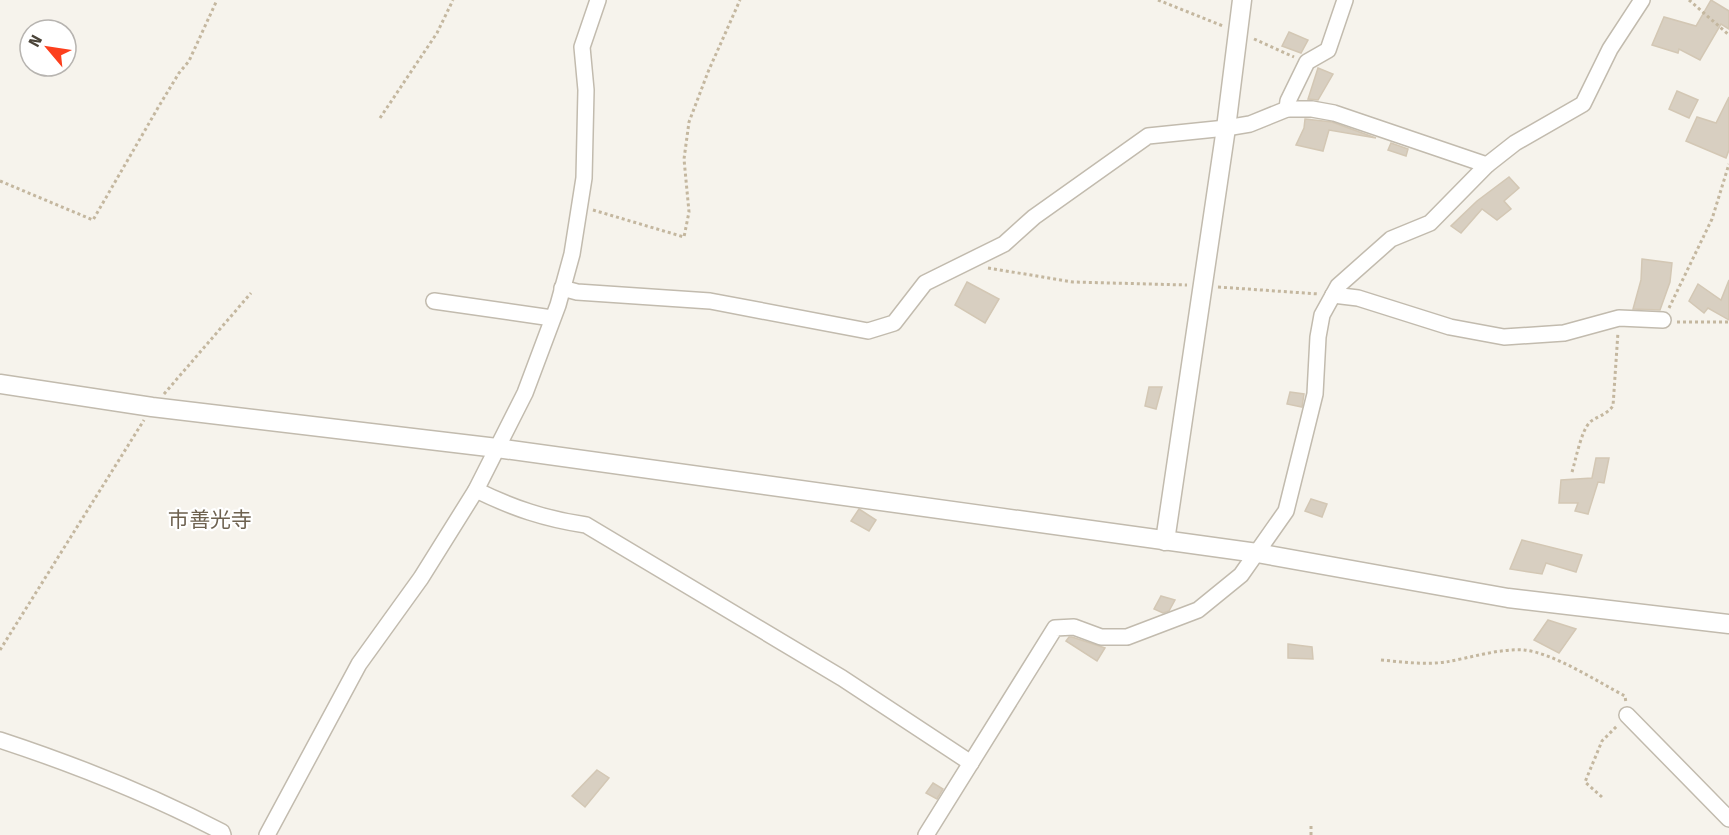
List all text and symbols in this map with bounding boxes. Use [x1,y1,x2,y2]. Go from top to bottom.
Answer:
north arrow [18,18,78,78]
text: N [24,32,46,50]
district label: 市善光寺 [168,507,252,533]

